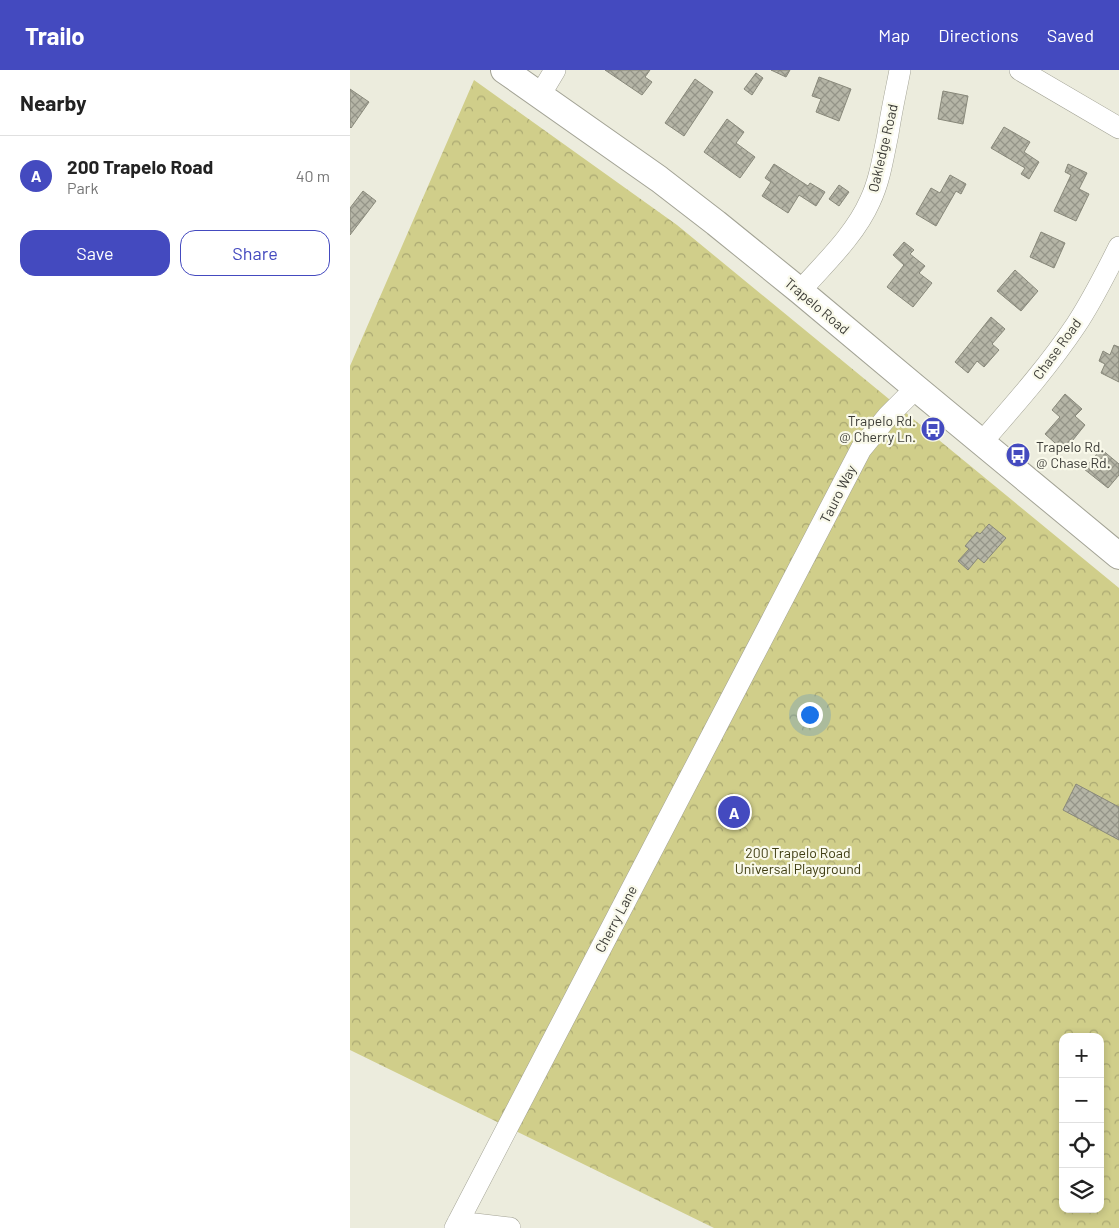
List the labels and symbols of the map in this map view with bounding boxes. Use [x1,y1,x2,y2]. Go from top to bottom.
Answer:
street label: Oakledge Road [864,102,901,194]
street label: Trapelo Road [782,274,853,338]
street label: Chase Road [1029,315,1084,382]
place label: Trapelo Rd. @ Cherry Ln. [839,412,916,445]
bus stop icon: Trapelo Rd. @ Cherry Ln. [920,416,946,442]
place label: Trapelo Rd. @ Chase Rd. [1036,438,1111,471]
bus stop icon: Trapelo Rd. @ Chase Rd. [1005,442,1031,468]
street label: Tauro Way [816,461,860,526]
your location [797,702,823,728]
pin: A [718,793,750,831]
park label: 200 Trapelo Road Universal Playground [735,844,861,877]
street label: Cherry Lane [591,882,640,955]

